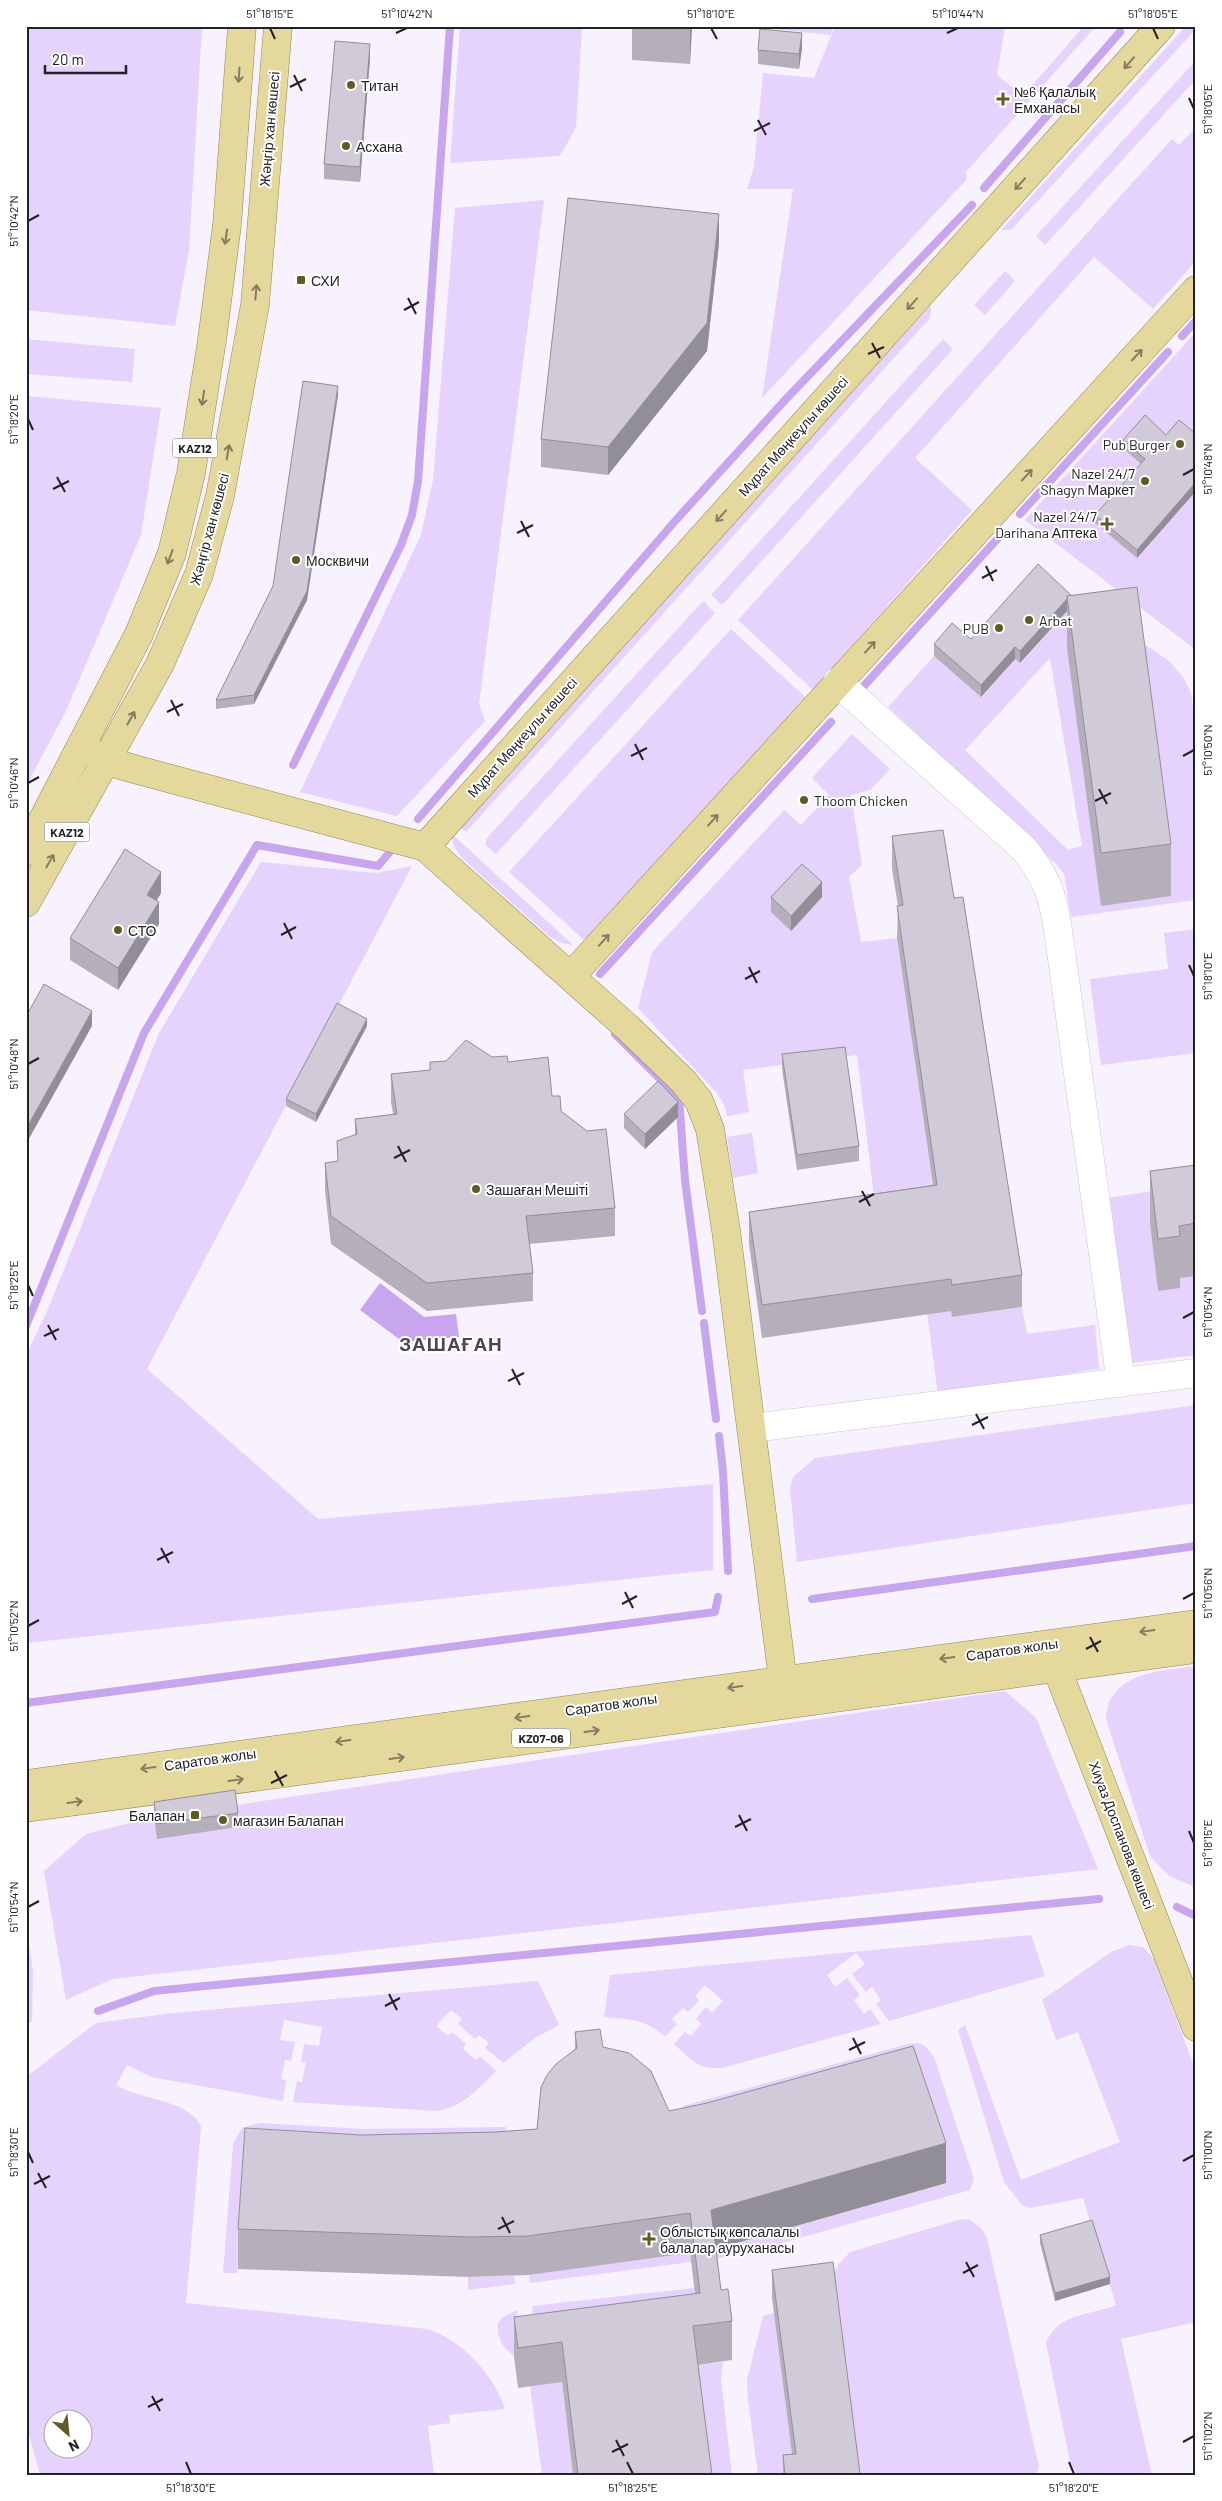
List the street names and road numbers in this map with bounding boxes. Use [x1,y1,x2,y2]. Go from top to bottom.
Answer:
street label: Жәңгір хан көшесі [256,71,282,187]
street label: Мұрат Мөңкеұлы көшесі [735,373,851,499]
road number: KAZ12 [172,438,218,458]
street label: Жәңгір хан көшесі [186,471,232,587]
street label: Мұрат Мөңкеұлы көшесі [464,674,580,800]
road number: KAZ12 [44,822,90,842]
street label: Саратов жолы [965,1634,1059,1664]
street label: Саратов жолы [564,1689,658,1719]
road number: KZ07-06 [512,1729,570,1748]
street label: Саратов жолы [163,1744,257,1774]
street label: Хиуаз Доспанова көшесі [1086,1759,1158,1911]

